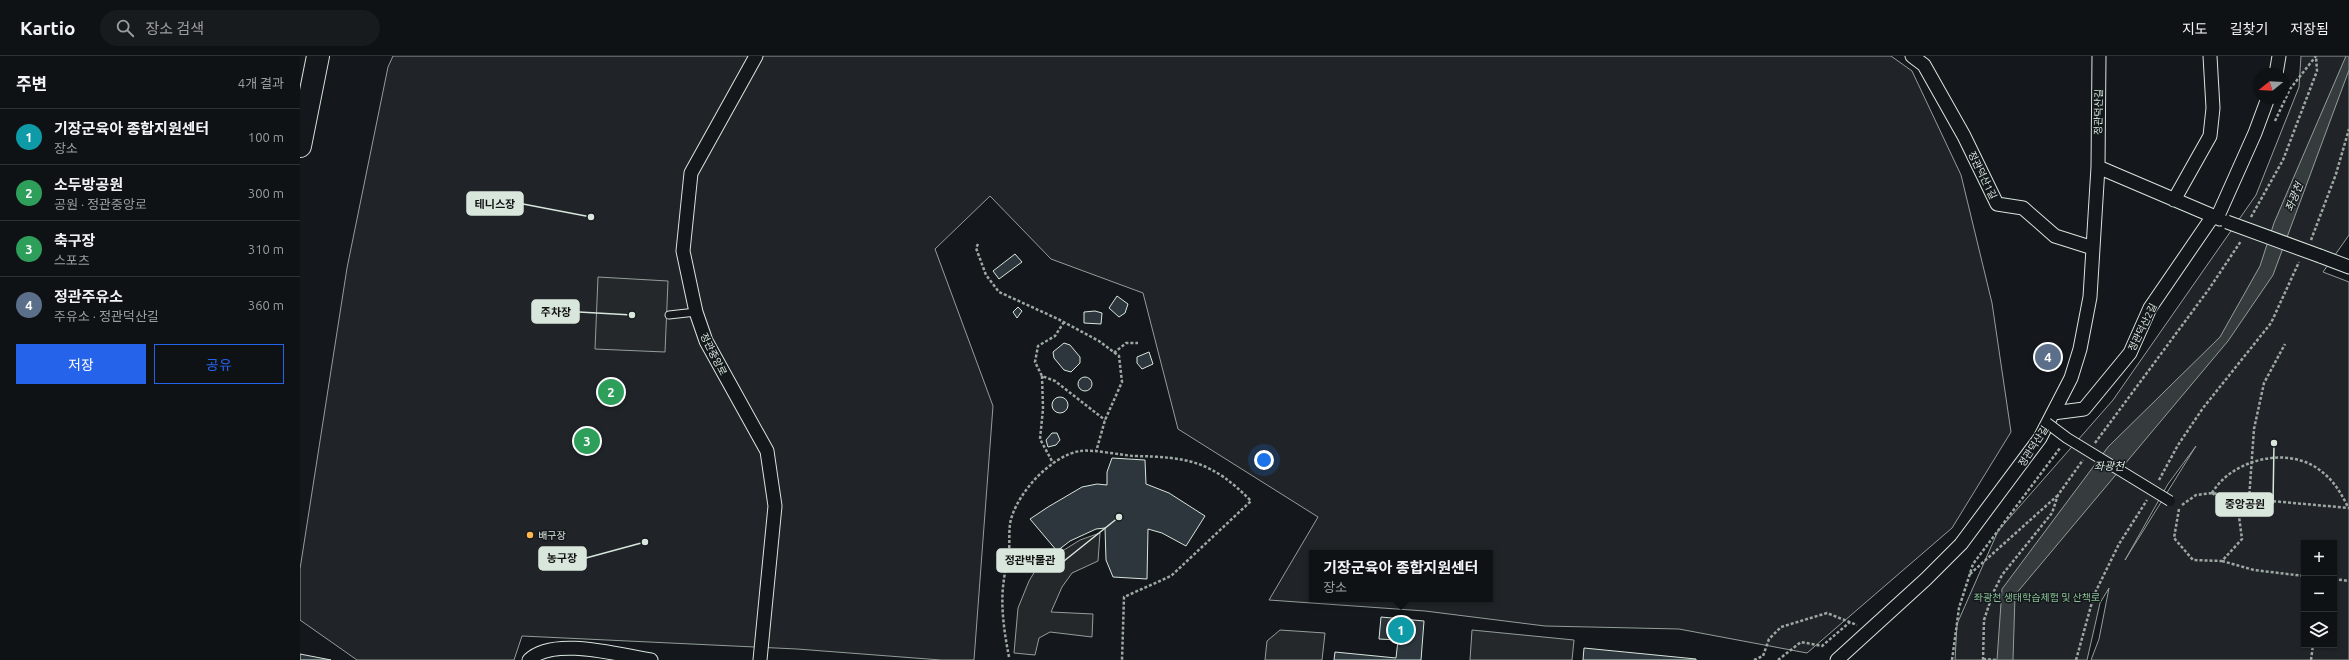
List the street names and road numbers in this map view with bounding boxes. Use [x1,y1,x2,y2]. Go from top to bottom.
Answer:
street label: 정관덕산길 [2093,89,2104,135]
street label: 정관덕산1길 [1966,150,1999,201]
street label: 정관덕산2길 [2126,302,2159,353]
street label: 정관중앙로 [698,331,729,377]
street label: 정관덕산길 [2016,424,2051,469]

